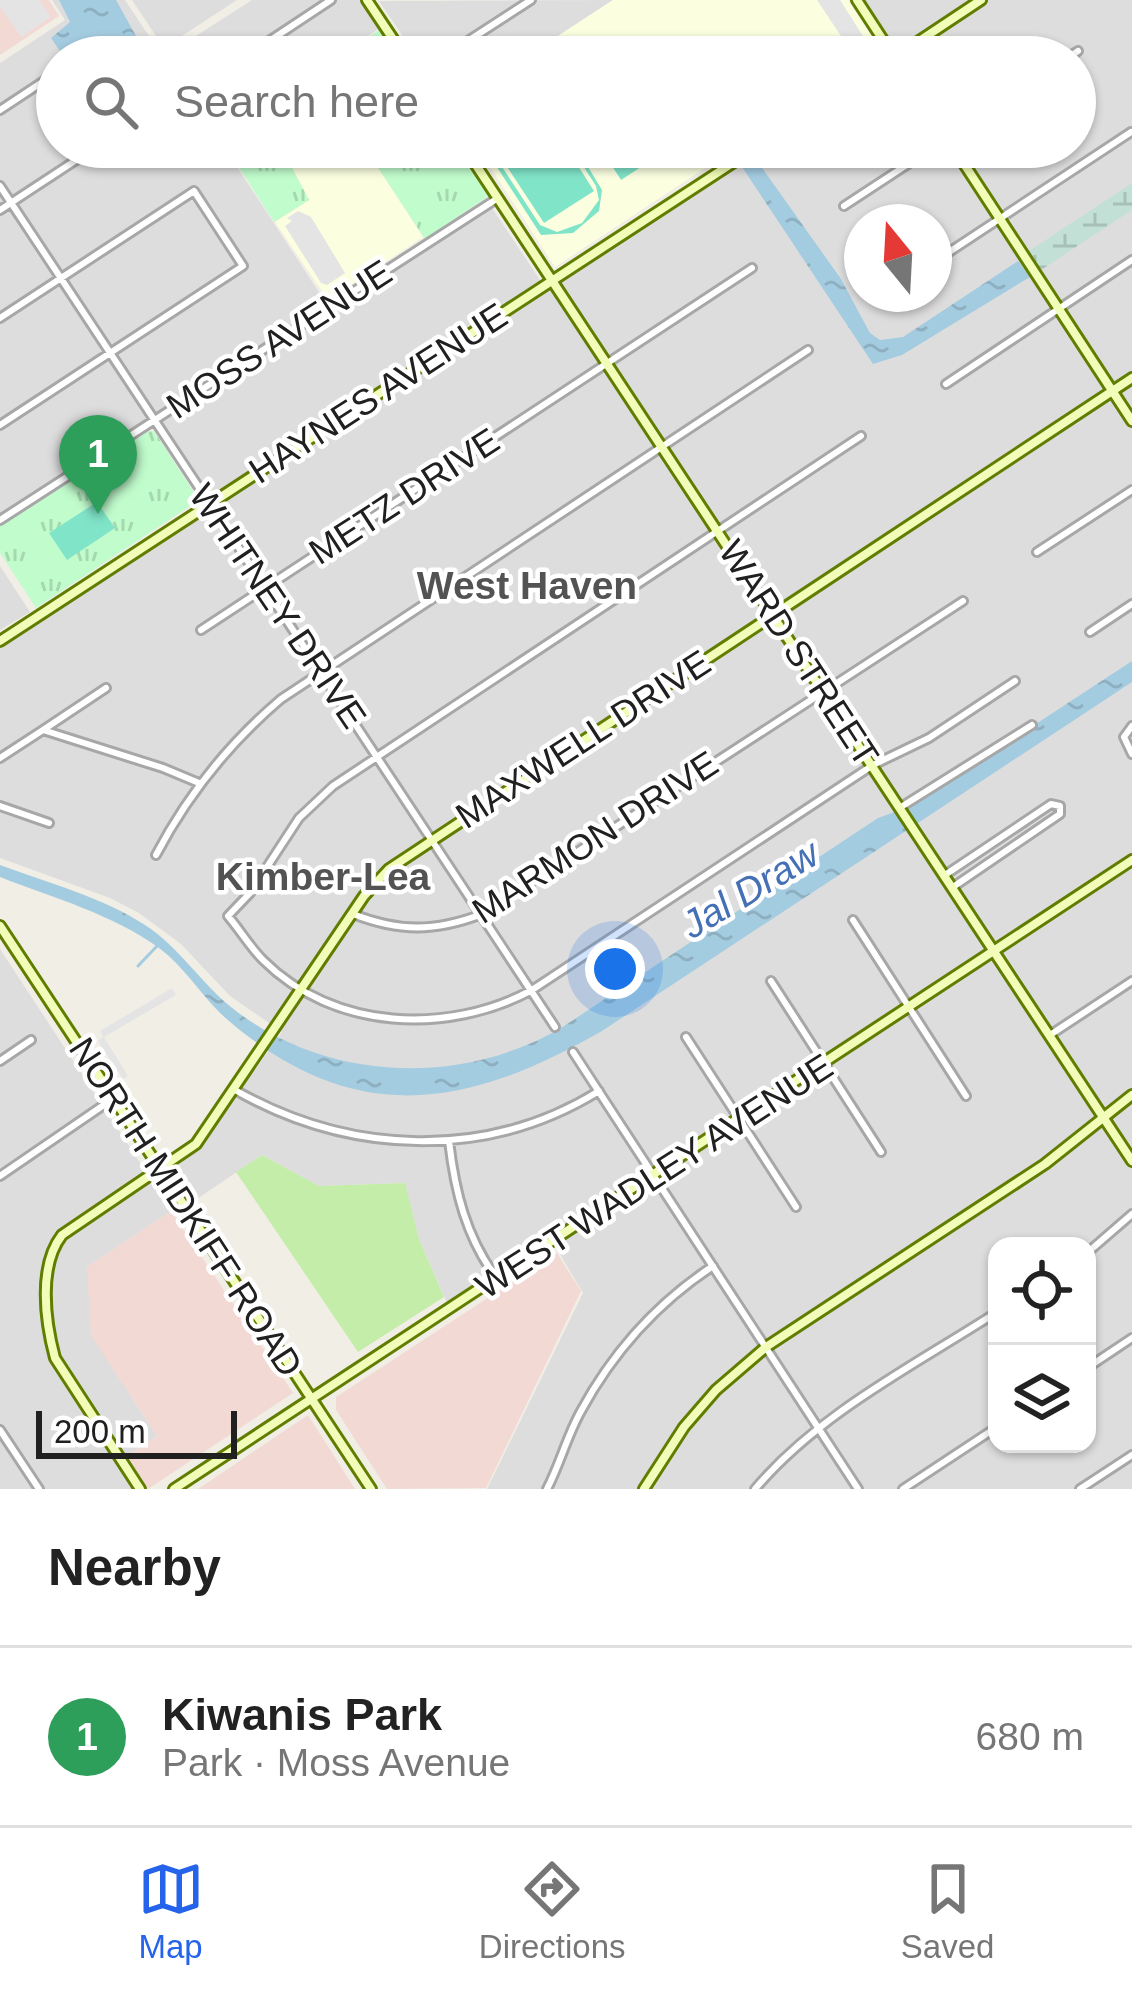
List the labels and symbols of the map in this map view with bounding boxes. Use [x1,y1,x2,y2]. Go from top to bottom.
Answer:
north arrow [844,204,952,312]
street label: MOSS AVENUE [159,251,399,427]
street label: HAYNES AVENUE [242,294,514,492]
pin: 1 [59,415,137,514]
street label: METZ DRIVE [301,419,507,573]
street label: WHITNEY DRIVE [181,476,375,736]
street label: WARD STREET [711,533,887,773]
district label: West Haven [417,564,637,607]
street label: MAXWELL DRIVE [448,642,718,836]
street label: MARMON DRIVE [465,742,725,932]
water label: Jal Draw [673,830,829,947]
district label: Kimber-Lea [216,855,431,898]
your location [585,939,645,999]
street label: NORTH MIDKIFF ROAD [61,1030,311,1384]
street label: WEST WADLEY AVENUE [468,1045,840,1307]
scale bar [36,1405,237,1458]

